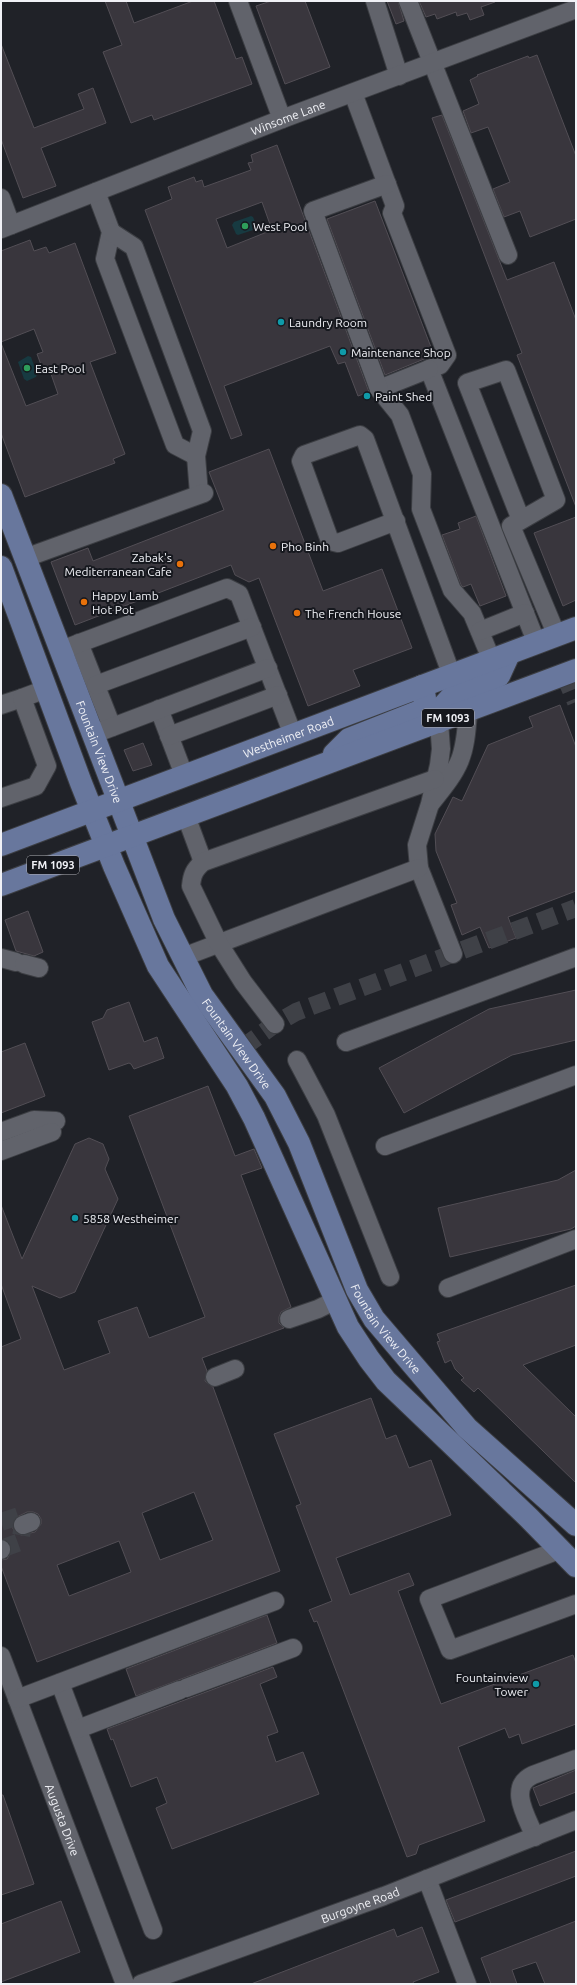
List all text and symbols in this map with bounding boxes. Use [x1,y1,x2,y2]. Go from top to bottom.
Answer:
street label: Winsome Lane [249,97,327,137]
place label: West Pool [253,220,307,233]
marker: West Pool [240,221,250,231]
place label: Laundry Room [289,316,367,329]
marker: Laundry Room [276,317,286,327]
place label: Maintenance Shop [351,346,451,359]
marker: Maintenance Shop [338,347,348,357]
place label: East Pool [35,362,85,375]
marker: East Pool [22,363,32,373]
place label: Paint Shed [375,390,432,403]
marker: Paint Shed [362,391,372,401]
place label: Pho Binh [281,540,329,553]
marker: Pho Binh [268,541,278,551]
place label: Zabak's Mediterranean Cafe [64,551,172,578]
marker: Zabak's Mediterranean Cafe [175,559,185,569]
place label: Happy Lamb Hot Pot [92,589,159,616]
marker: Happy Lamb Hot Pot [79,597,89,607]
place label: The French House [305,607,401,620]
marker: The French House [292,608,302,618]
street label: Fountain View Drive [74,699,125,805]
road number: FM 1093 [422,709,474,727]
street label: Westheimer Road [241,714,335,760]
road number: FM 1093 [27,856,79,874]
street label: Fountain View Drive [200,996,274,1091]
place label: 5858 Westheimer [83,1212,179,1225]
marker: 5858 Westheimer [70,1213,80,1223]
street label: Fountain View Drive [349,1282,424,1376]
place label: Fountainview Tower [456,1671,529,1698]
marker: Fountainview Tower [531,1679,541,1689]
street label: Augusta Drive [43,1782,82,1857]
street label: Burgoyne Road [319,1884,401,1925]

